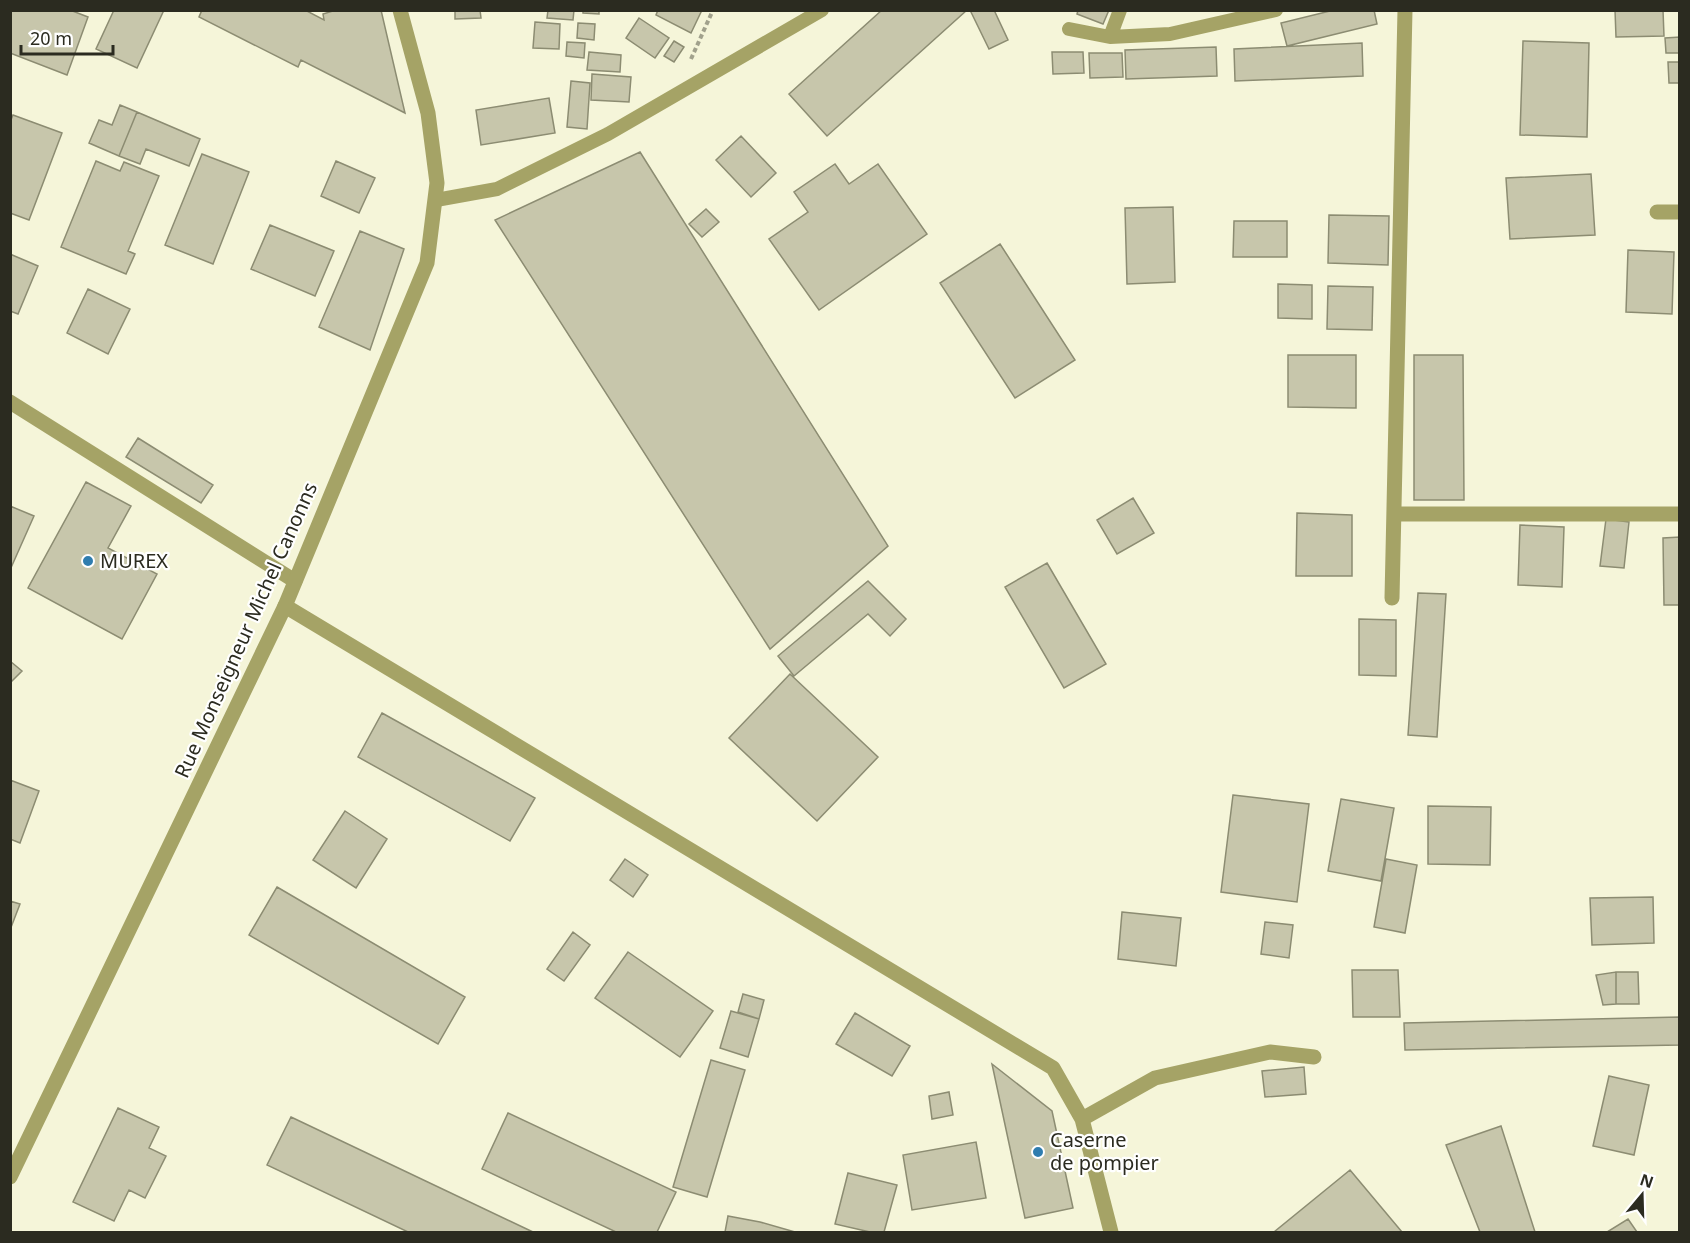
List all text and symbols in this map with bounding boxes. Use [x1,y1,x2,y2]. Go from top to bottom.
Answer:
scale bar [21,18,112,56]
text: 20 m [30,26,72,50]
street label: Rue Monseigneur Michel Canonns [168,478,323,782]
place label: MUREX [100,547,168,574]
marker: MUREX [81,554,95,568]
place label: Caserne de pompier [1050,1126,1159,1176]
marker: Caserne de pompier [1031,1145,1045,1159]
north arrow [1612,1165,1672,1225]
text: N [1637,1168,1657,1193]

